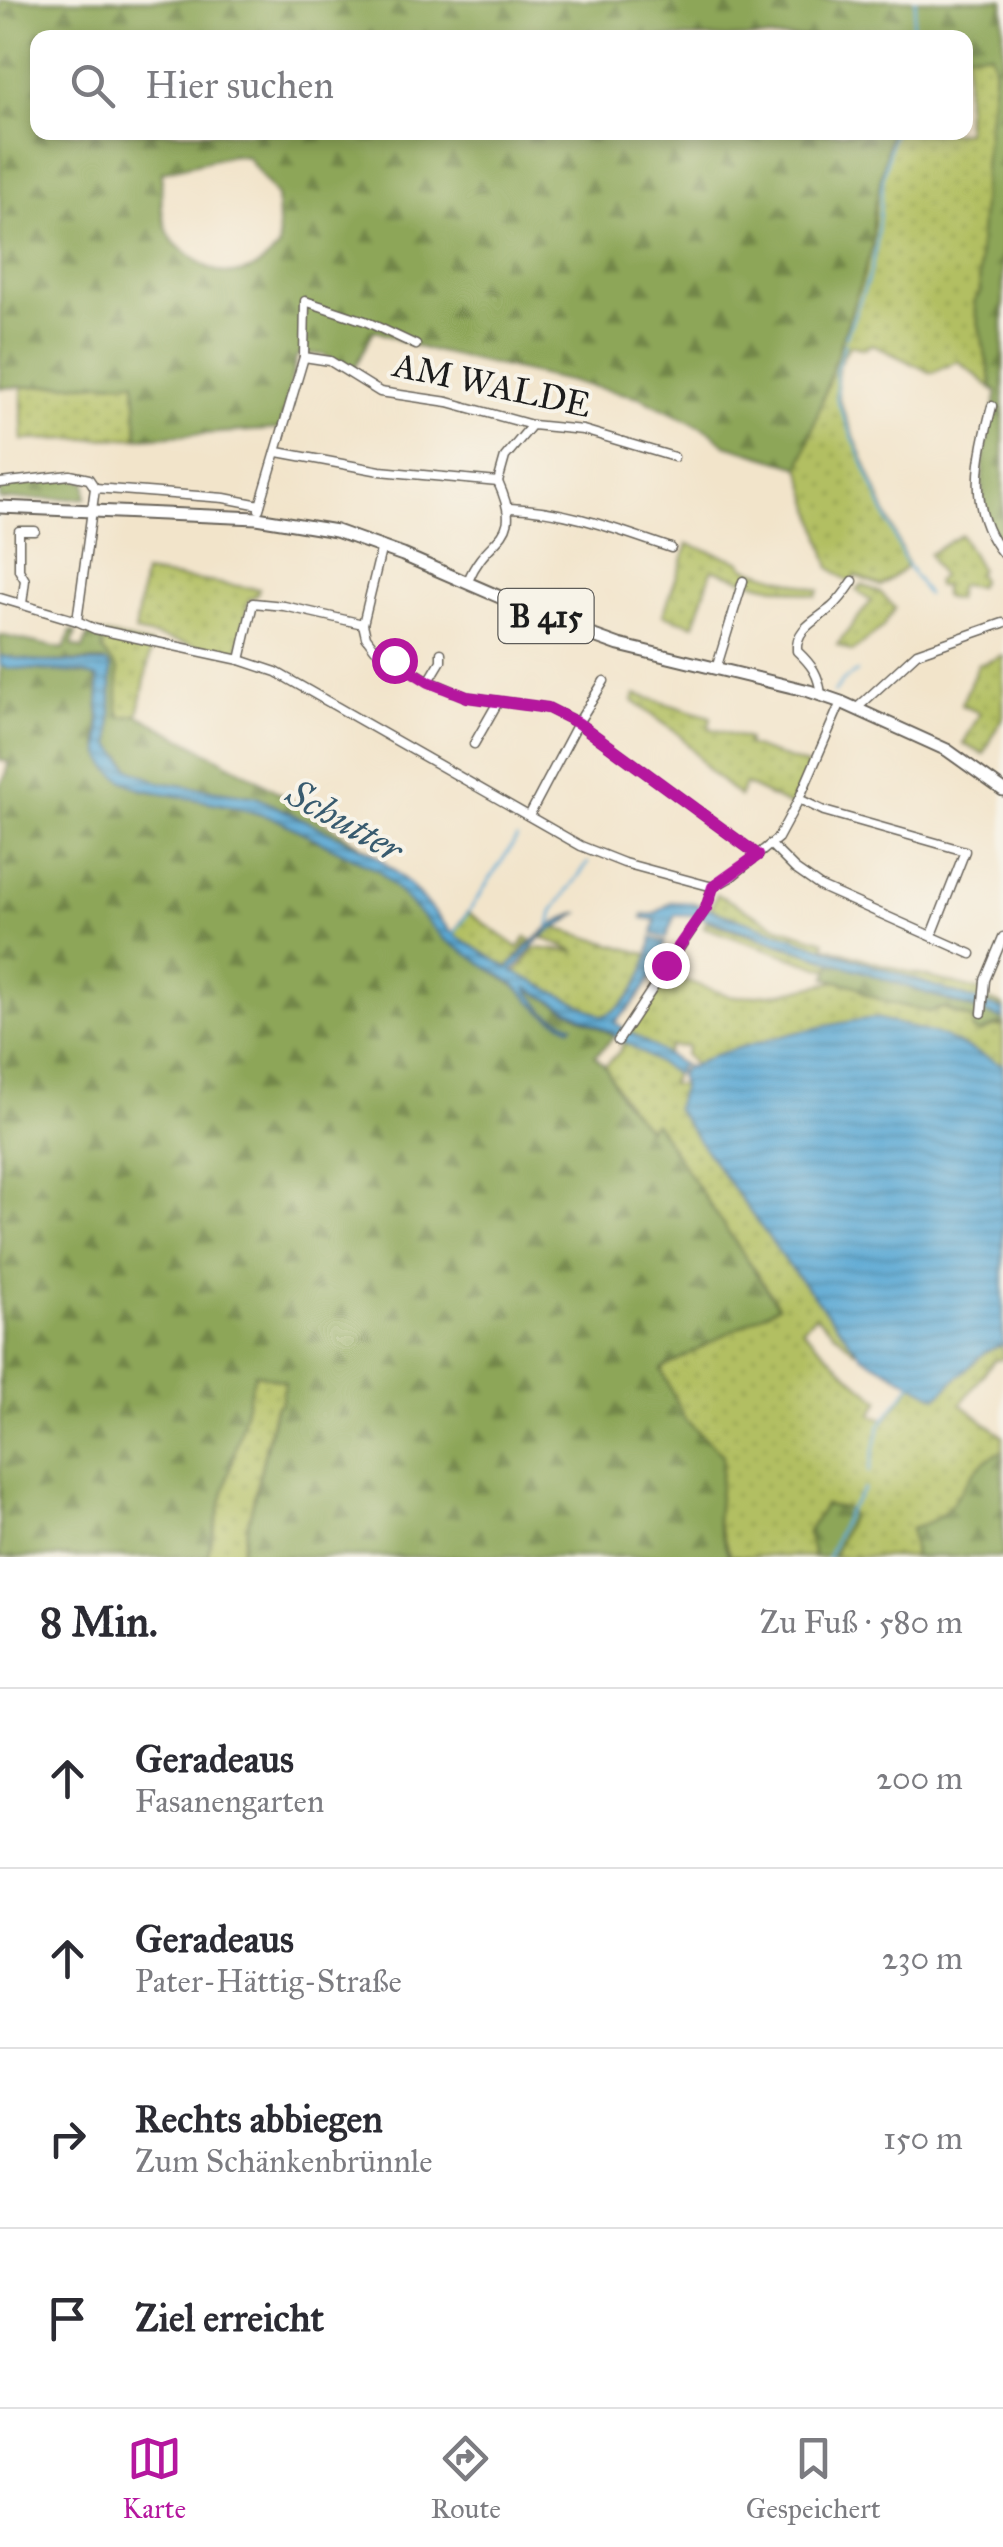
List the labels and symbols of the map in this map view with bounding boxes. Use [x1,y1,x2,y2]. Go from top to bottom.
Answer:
street label: AM WALDE [387,343,595,427]
road number: B 415 [498,589,594,643]
route start [372,638,418,684]
water label: Schutter [278,769,413,874]
route end [644,943,690,989]

